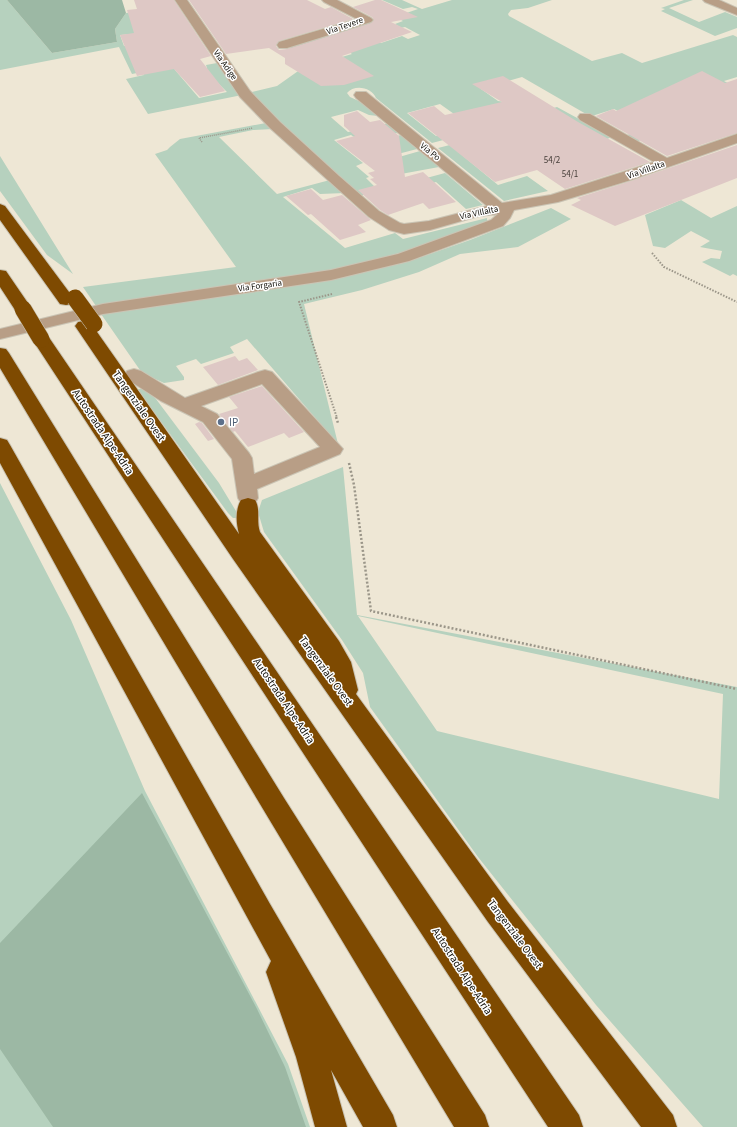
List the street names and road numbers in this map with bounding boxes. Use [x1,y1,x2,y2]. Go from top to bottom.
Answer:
street label: Via Tevere [325,13,366,38]
street label: Via Adige [210,47,240,83]
street label: Via Po [417,140,443,164]
street label: Via Villalta [626,158,666,182]
street label: Via VIllalta [459,203,499,223]
street label: Via Forgaria [237,276,283,296]
street label: Tangenziale Ovest [109,368,169,444]
street label: Autostrada Alpe-Adria [69,386,137,478]
street label: Tangenziale Ovest [296,633,357,709]
street label: Autostrada Alpe-Adria [250,655,318,747]
street label: Tangenziale Ovest [484,896,546,972]
street label: Autostrada Alpe-Adria [428,925,496,1017]

